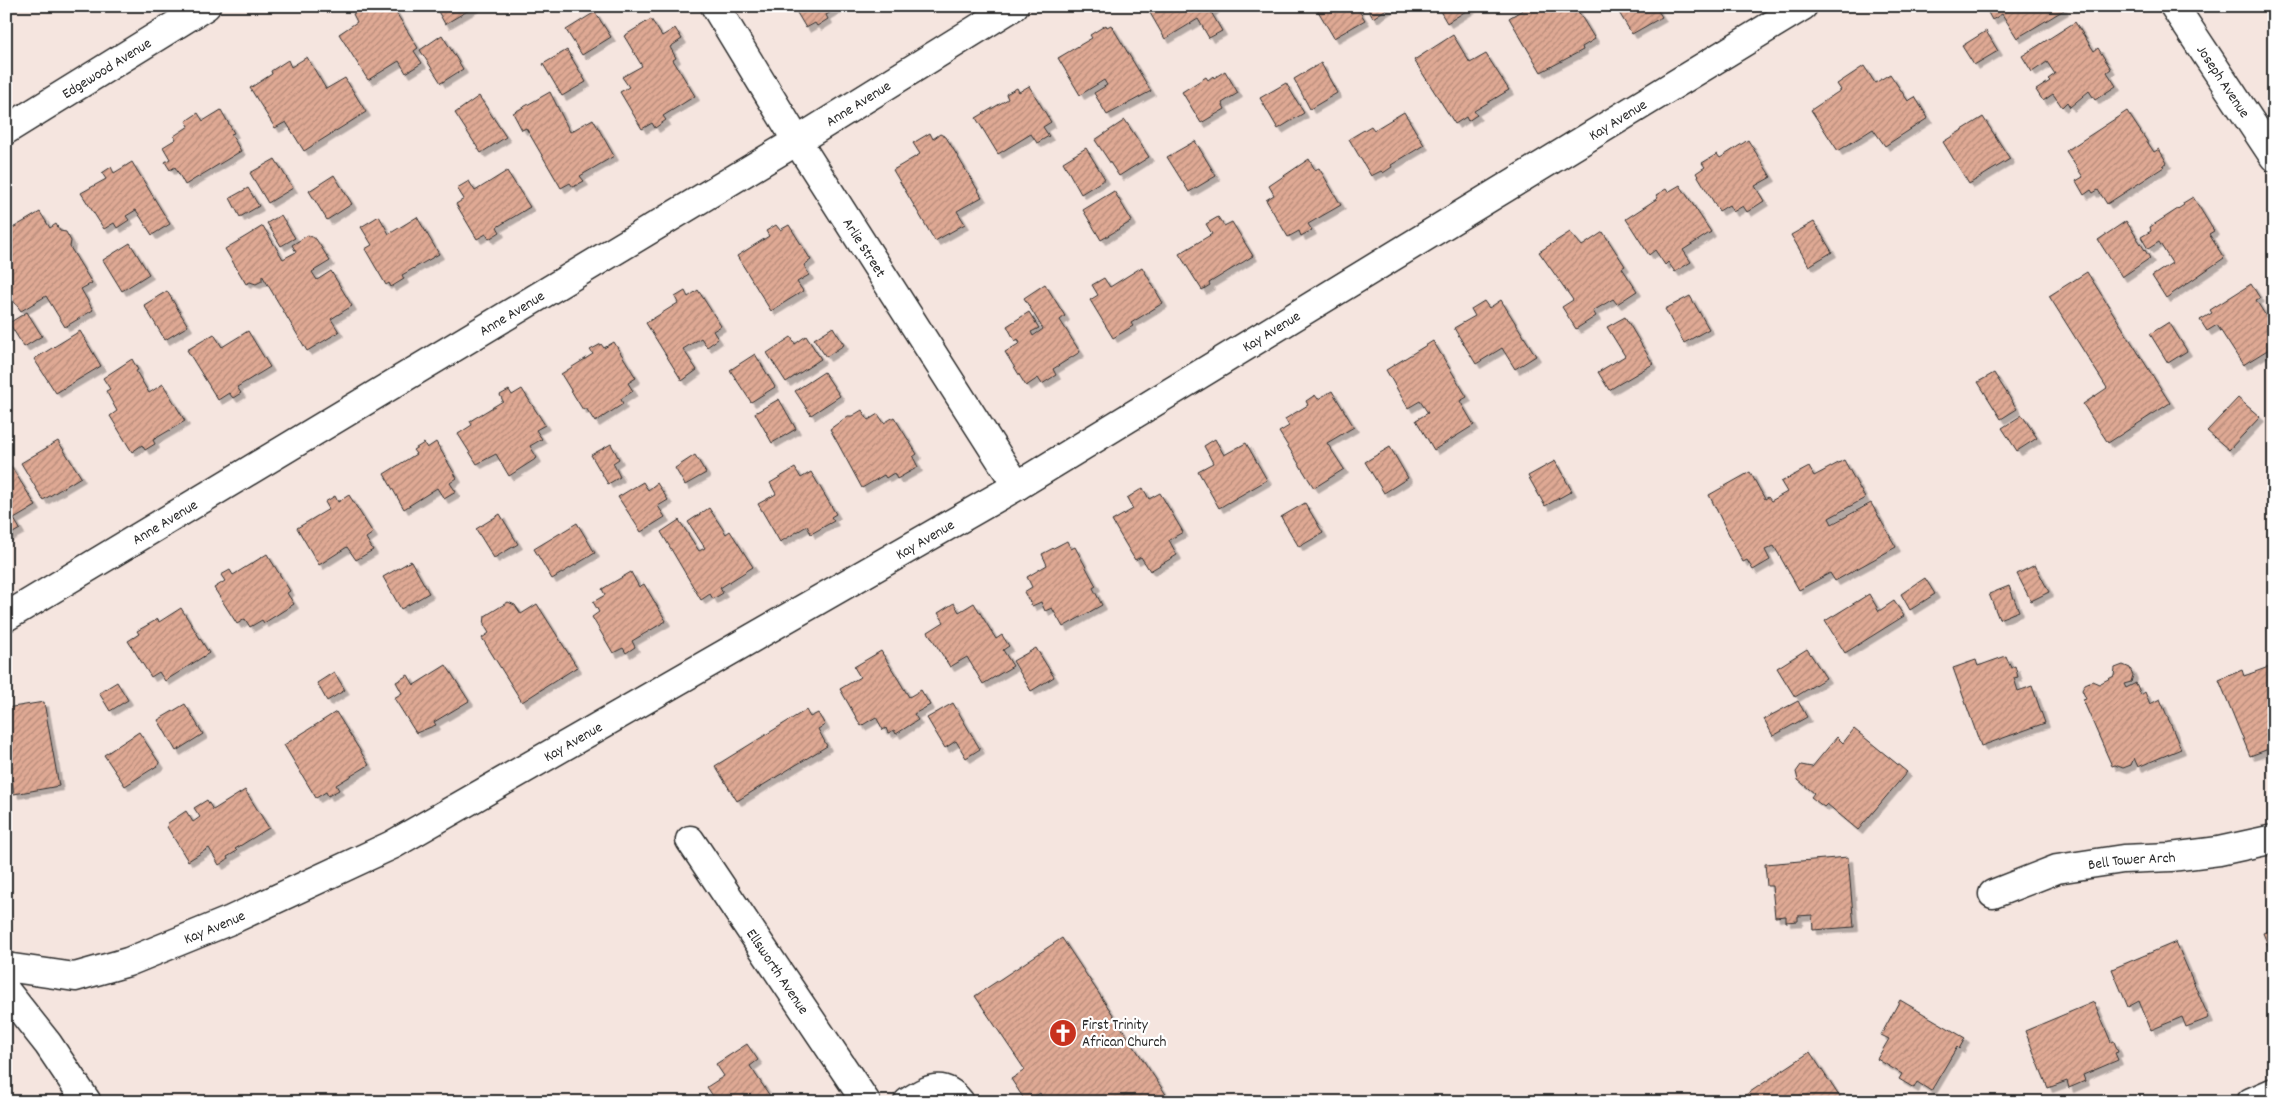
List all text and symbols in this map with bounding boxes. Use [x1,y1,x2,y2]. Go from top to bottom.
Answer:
street label: Edgewood Avenue [58,33,157,106]
street label: Joseph Avenue [2190,41,2254,123]
street label: Anne Avenue [822,76,896,133]
street label: Kay Avenue [1585,95,1652,147]
street label: Arlie Street [836,214,891,283]
street label: Anne Avenue [476,286,550,343]
street label: Kay Avenue [1239,306,1306,359]
street label: Anne Avenue [129,495,203,552]
street label: Kay Avenue [892,515,960,566]
street label: Kay Avenue [540,717,607,769]
street label: Bell Tower Arch [2087,848,2177,877]
street label: Kay Avenue [181,906,250,951]
street label: Ellsworth Avenue [740,925,813,1020]
place label: First Trinity African Church [1082,1015,1167,1054]
church icon: First Trinity African Church [1048,1018,1078,1048]

